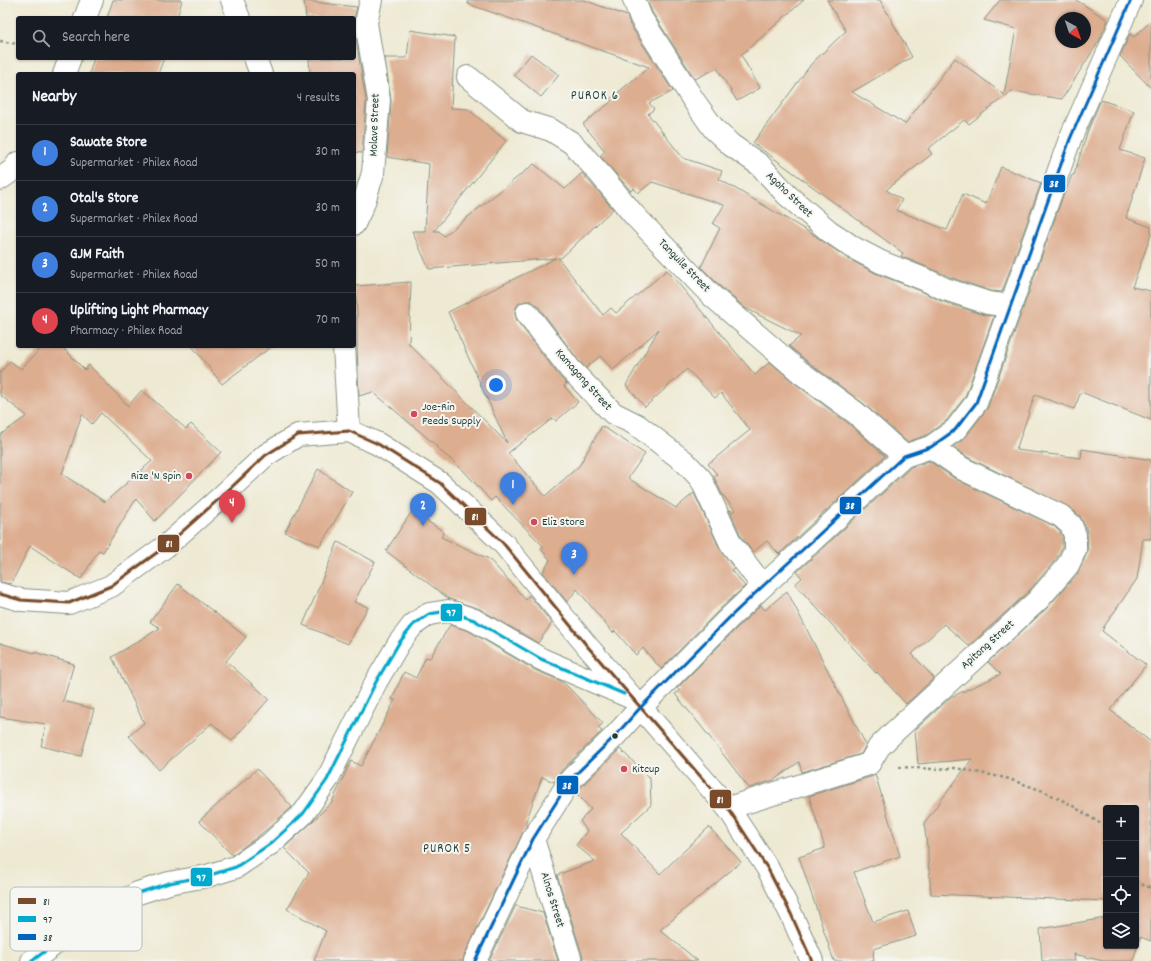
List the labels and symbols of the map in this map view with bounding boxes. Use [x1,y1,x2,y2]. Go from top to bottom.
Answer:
north arrow [1055,12,1091,48]
district label: PUROK 6 [571,87,619,106]
street label: Molave Street [365,93,385,157]
street label: Agoho Street [762,168,817,222]
line badge: 38 [1043,174,1066,193]
text: 38 [1049,177,1059,193]
street label: Tanguile Street [654,235,714,297]
street label: Kamagong Street [550,345,616,415]
your location [486,375,506,395]
place label: Joe-Rin Feeds Supply [422,399,482,430]
marker: Joe-Rin Feeds Supply [409,409,419,419]
place label: Rize 'N Spin [131,468,181,485]
marker: Rize 'N Spin [184,471,194,481]
pin: 1 [500,472,526,505]
pin: 4 [219,490,245,523]
pin: 2 [410,493,436,526]
line badge: 38 [839,496,862,515]
text: 38 [845,499,855,515]
line badge: 81 [464,507,487,526]
text: 81 [472,510,478,526]
place label: Eliz Store [542,514,585,531]
marker: Eliz Store [529,517,539,527]
line badge: 81 [157,534,180,553]
text: 81 [166,537,172,553]
pin: 3 [561,542,587,575]
line badge: 97 [440,603,463,622]
text: 97 [446,606,456,622]
street label: Apitong Street [958,616,1019,674]
unlabelled marker [610,731,620,741]
place label: Kitcup [632,761,660,778]
marker: Kitcup [619,764,629,774]
line badge: 38 [556,775,579,795]
text: 38 [562,779,572,795]
line badge: 81 [709,789,732,809]
text: 81 [717,793,723,809]
district label: PUROK 5 [423,840,471,859]
line badge: 97 [190,867,213,887]
street label: Alnos Street [535,870,569,930]
text: 97 [196,871,206,887]
legend [10,887,142,951]
text: 81 [43,895,50,911]
text: 97 [43,913,52,929]
text: 38 [43,931,52,947]

